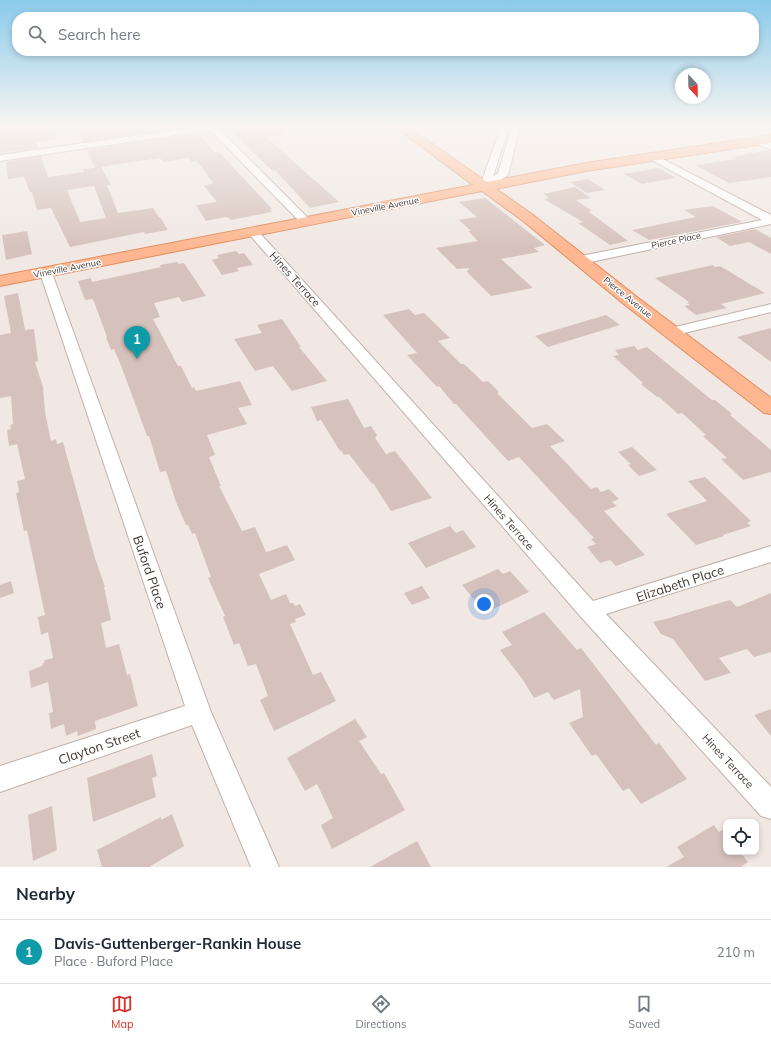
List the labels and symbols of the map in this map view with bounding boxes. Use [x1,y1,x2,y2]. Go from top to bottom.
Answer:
north arrow [675,68,711,104]
street label: Vineville Avenue [350,194,420,218]
street label: Pierce Place [650,229,702,251]
street label: Hines Terrace [267,249,323,309]
street label: Vineville Avenue [32,256,102,280]
street label: Pierce Avenue [602,274,654,320]
pin: 1 [124,326,150,359]
street label: Hines Terrace [481,491,537,553]
street label: Buford Place [130,533,170,611]
street label: Elizabeth Place [634,561,726,605]
your location [474,594,494,614]
street label: Clayton Street [56,724,143,767]
street label: Hines Terrace [699,731,757,791]

